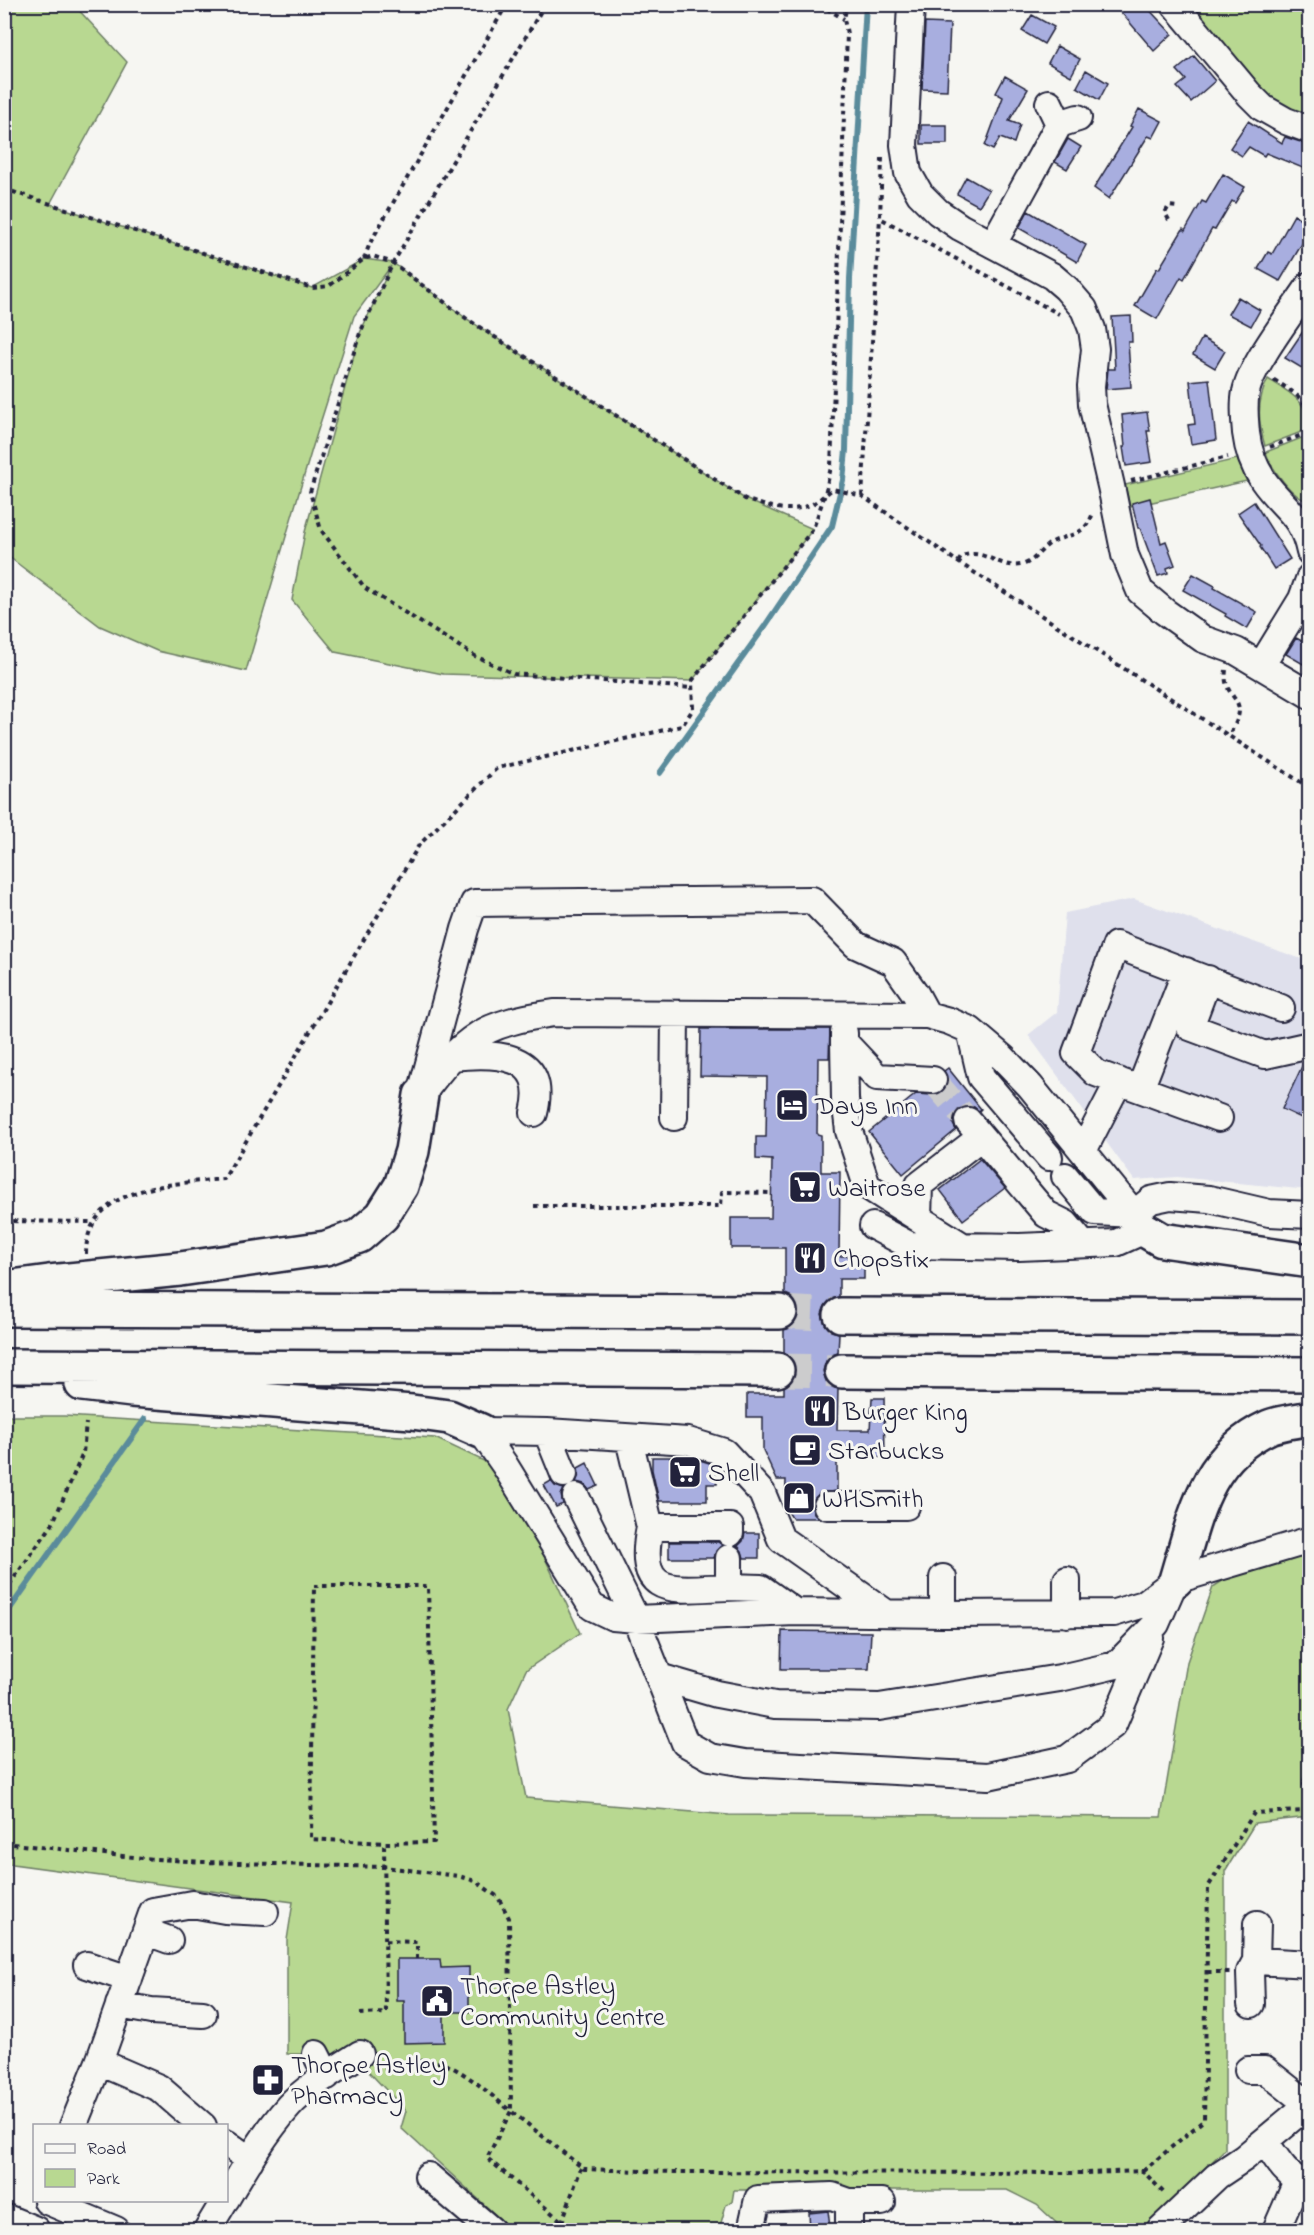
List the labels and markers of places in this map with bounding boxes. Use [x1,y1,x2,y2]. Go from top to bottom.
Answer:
hotel icon: Days Inn [774,1087,810,1123]
place label: Days Inn [814,1088,918,1127]
supermarket icon: Waitrose [787,1169,823,1205]
place label: Waitrose [828,1170,927,1209]
restaurant icon: Chopstix [792,1240,828,1276]
place label: Chopstix [833,1241,929,1280]
restaurant icon: Burger King [802,1393,838,1429]
place label: Burger King [842,1394,968,1433]
cafe icon: Starbucks [787,1432,823,1468]
place label: Starbucks [828,1433,945,1472]
supermarket icon: Shell [667,1454,703,1490]
place label: Shell [708,1455,759,1494]
shop icon: WHSmith [781,1480,817,1516]
place label: WHSmith [822,1481,924,1520]
place label: Thorpe Astley Community Centre [460,1968,666,2038]
public building icon: Thorpe Astley Community Centre [419,1983,455,2019]
place label: Thorpe Astley Pharmacy [291,2047,446,2117]
pharmacy icon: Thorpe Astley Pharmacy [250,2062,286,2098]

